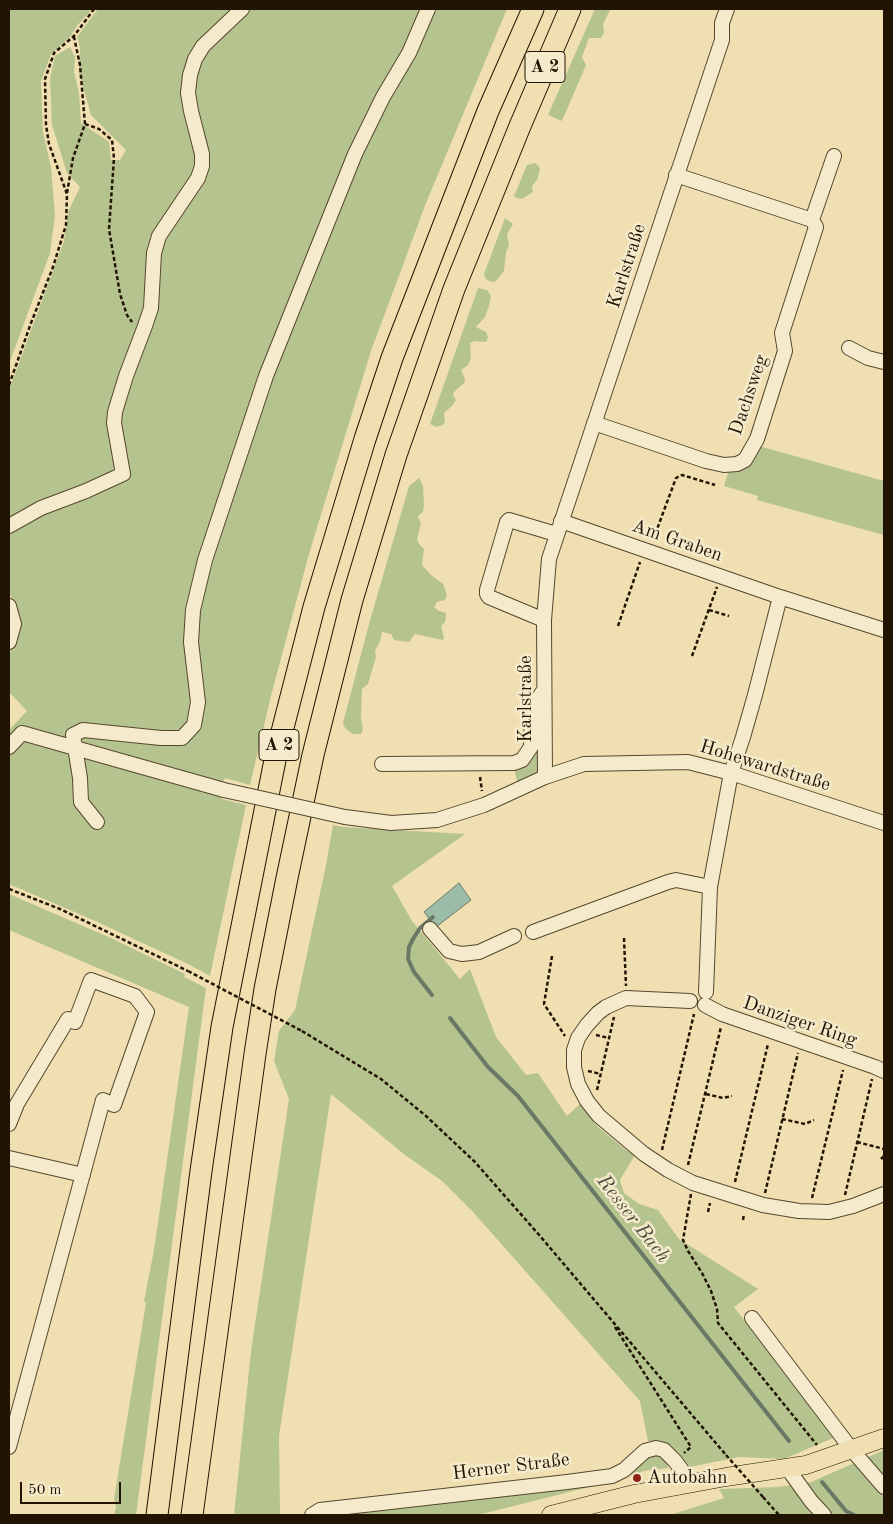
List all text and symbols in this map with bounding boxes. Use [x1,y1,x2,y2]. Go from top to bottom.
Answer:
road number: A 2 [525,52,565,82]
street label: Karlstraße [603,221,651,311]
street label: Dachsweg [725,352,773,438]
street label: Am Graben [629,515,725,567]
street label: Karlstraße [515,655,537,743]
road number: A 2 [259,730,299,760]
street label: Hohewardstraße [697,735,833,797]
street label: Danziger Ring [740,992,860,1052]
water label: Resser Bach [591,1170,675,1268]
street label: Herner Straße [451,1448,571,1486]
place label: Autobahn [647,1467,727,1489]
scale bar [22,1472,124,1504]
marker: Autobahn [631,1472,643,1484]
text: 50 m [28,1483,62,1498]

